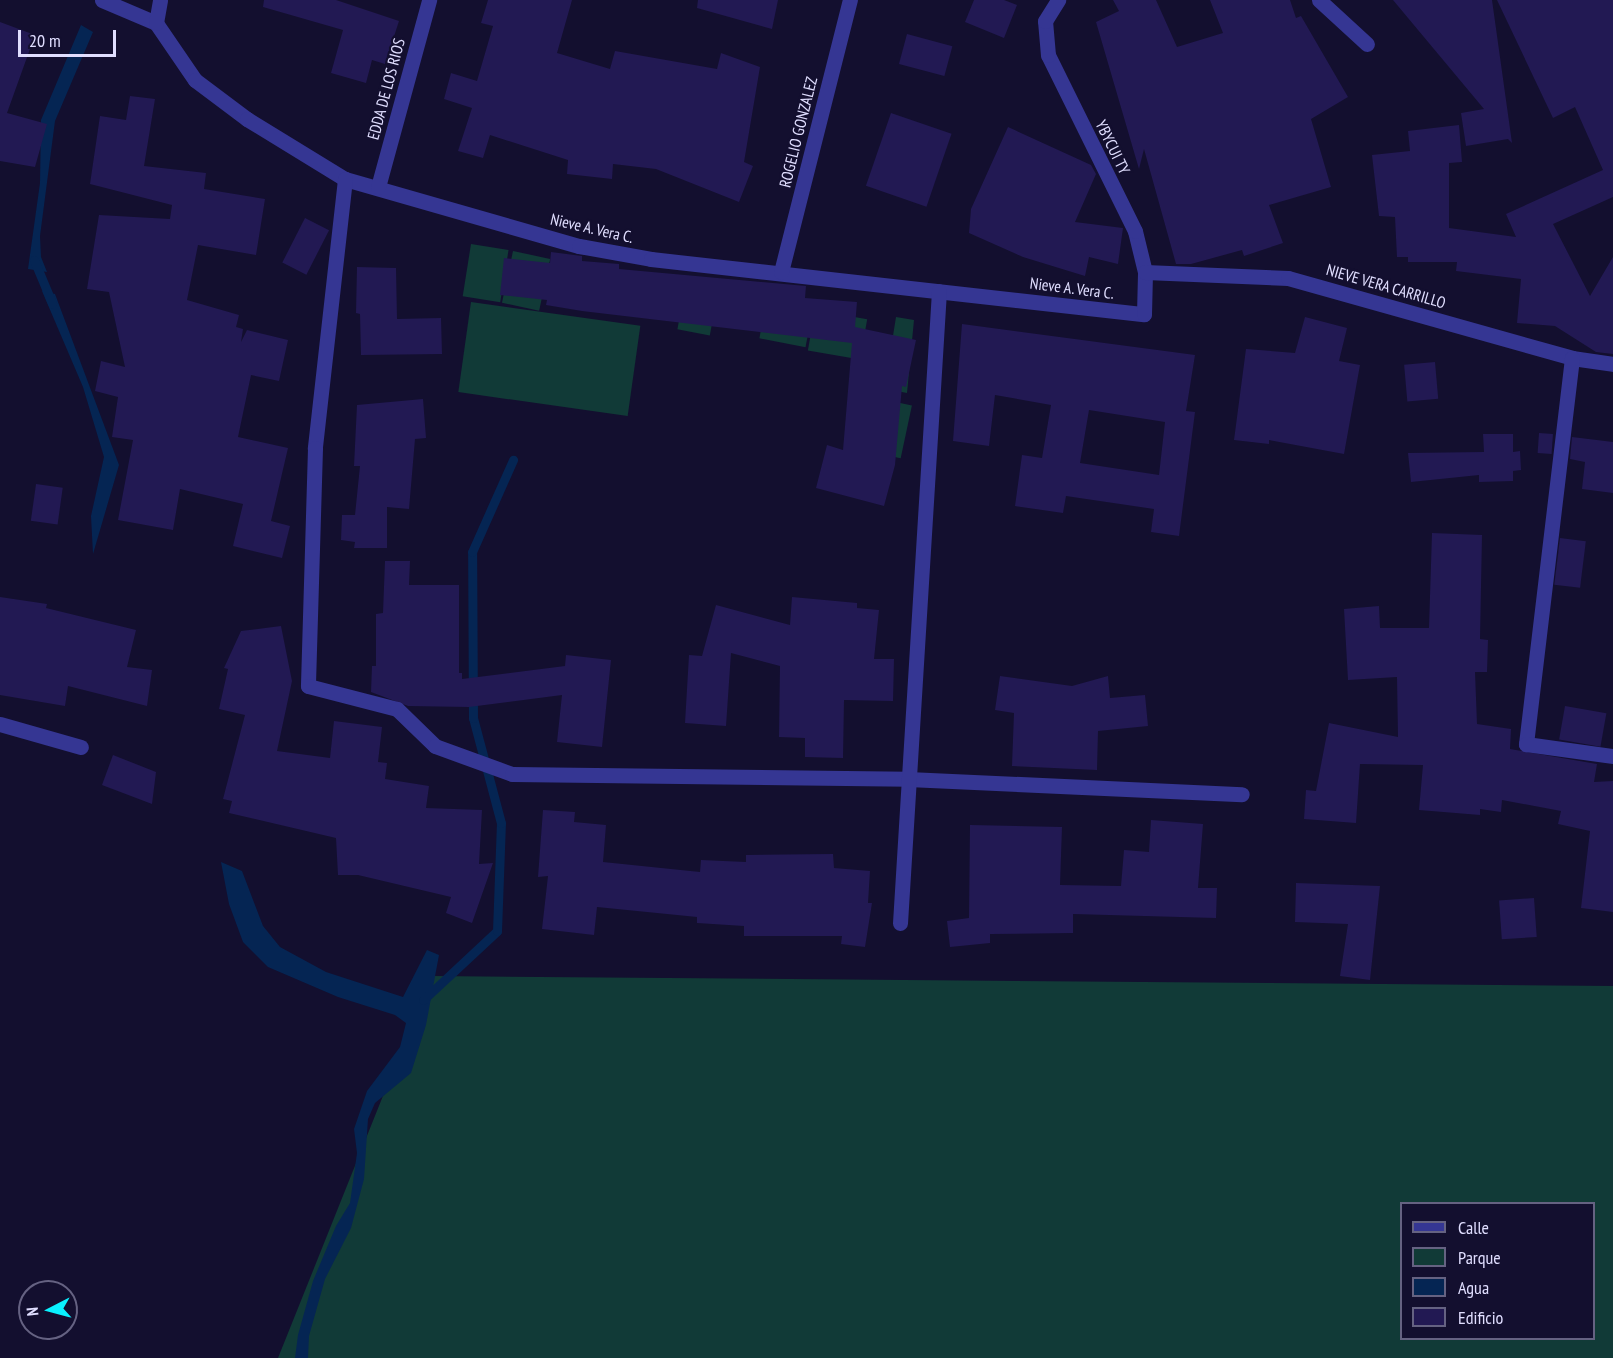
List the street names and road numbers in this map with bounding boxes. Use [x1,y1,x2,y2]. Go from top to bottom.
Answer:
street label: EDDA DE LOS RIOS [363,36,409,142]
street label: ROGELIO GONZALEZ [775,75,821,189]
street label: YBYCUI TY [1092,117,1134,177]
street label: Nieve A. Vera C. [548,209,636,247]
street label: NIEVE VERA CARRILLO [1324,260,1448,312]
street label: Nieve A. Vera C. [1028,273,1116,303]

